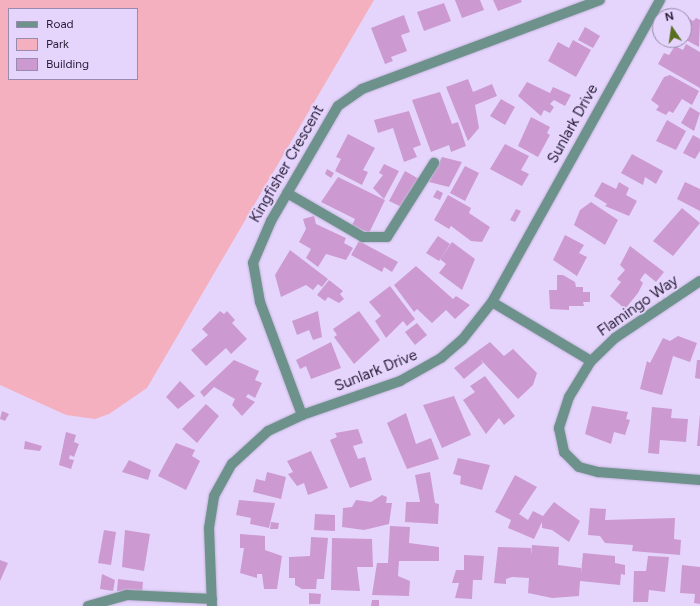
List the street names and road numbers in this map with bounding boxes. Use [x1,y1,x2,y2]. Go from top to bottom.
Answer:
street label: Sunlark Drive [544,81,602,167]
street label: Kingfisher Crescent [246,102,328,226]
street label: Flamingo Way [594,272,682,340]
street label: Sunlark Drive [332,346,420,396]

